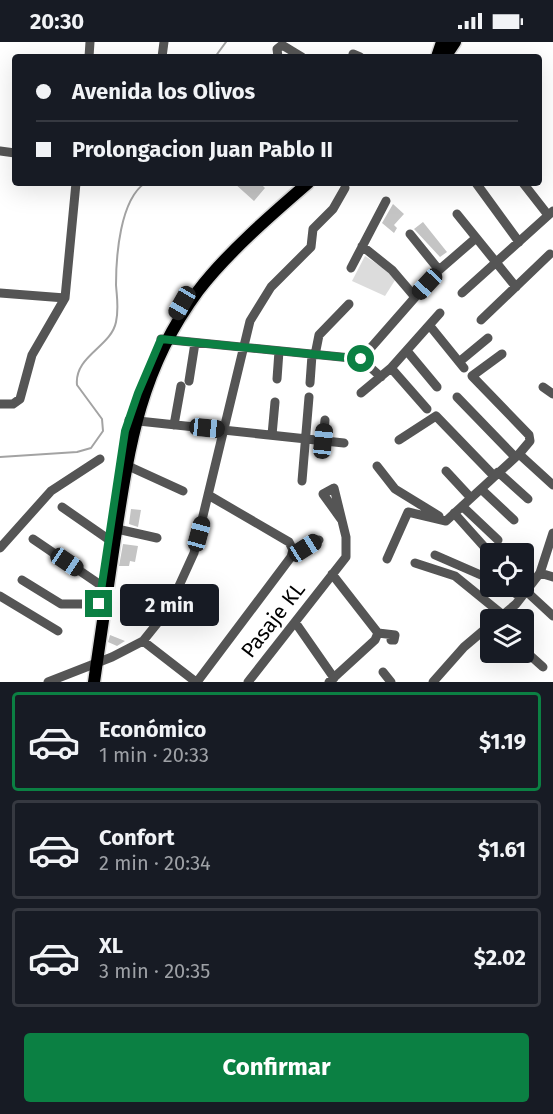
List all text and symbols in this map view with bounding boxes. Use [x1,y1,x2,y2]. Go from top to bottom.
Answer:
text: 20:30 [30,8,84,35]
text: Avenida los Olivos [72,78,255,105]
text: Prolongacion Juan Pablo II [72,136,333,163]
car [408,265,446,303]
car [165,283,199,323]
route start [347,345,374,372]
car [188,417,226,439]
car [312,422,334,460]
car [186,514,212,554]
car [285,531,325,565]
map controls [480,543,534,663]
button: locate [480,543,534,597]
car [47,544,87,580]
street label: Pasaje KL [235,577,311,663]
callout: 2 min [120,583,219,625]
route end [85,590,112,617]
text: 2 min [145,593,194,617]
button: layers [480,609,534,663]
icon: car [27,715,81,769]
text: Económico [99,716,206,743]
text: $1.19 [479,728,526,755]
text: 1 min · 20:33 [99,743,209,767]
icon: car [27,823,81,877]
text: Confort [99,824,175,851]
text: $1.61 [478,836,526,863]
text: 2 min · 20:34 [99,851,211,875]
icon: car [27,931,81,985]
text: XL [99,932,123,959]
text: $2.02 [474,944,526,971]
text: 3 min · 20:35 [99,959,210,983]
button: Confirmar [24,1033,529,1102]

